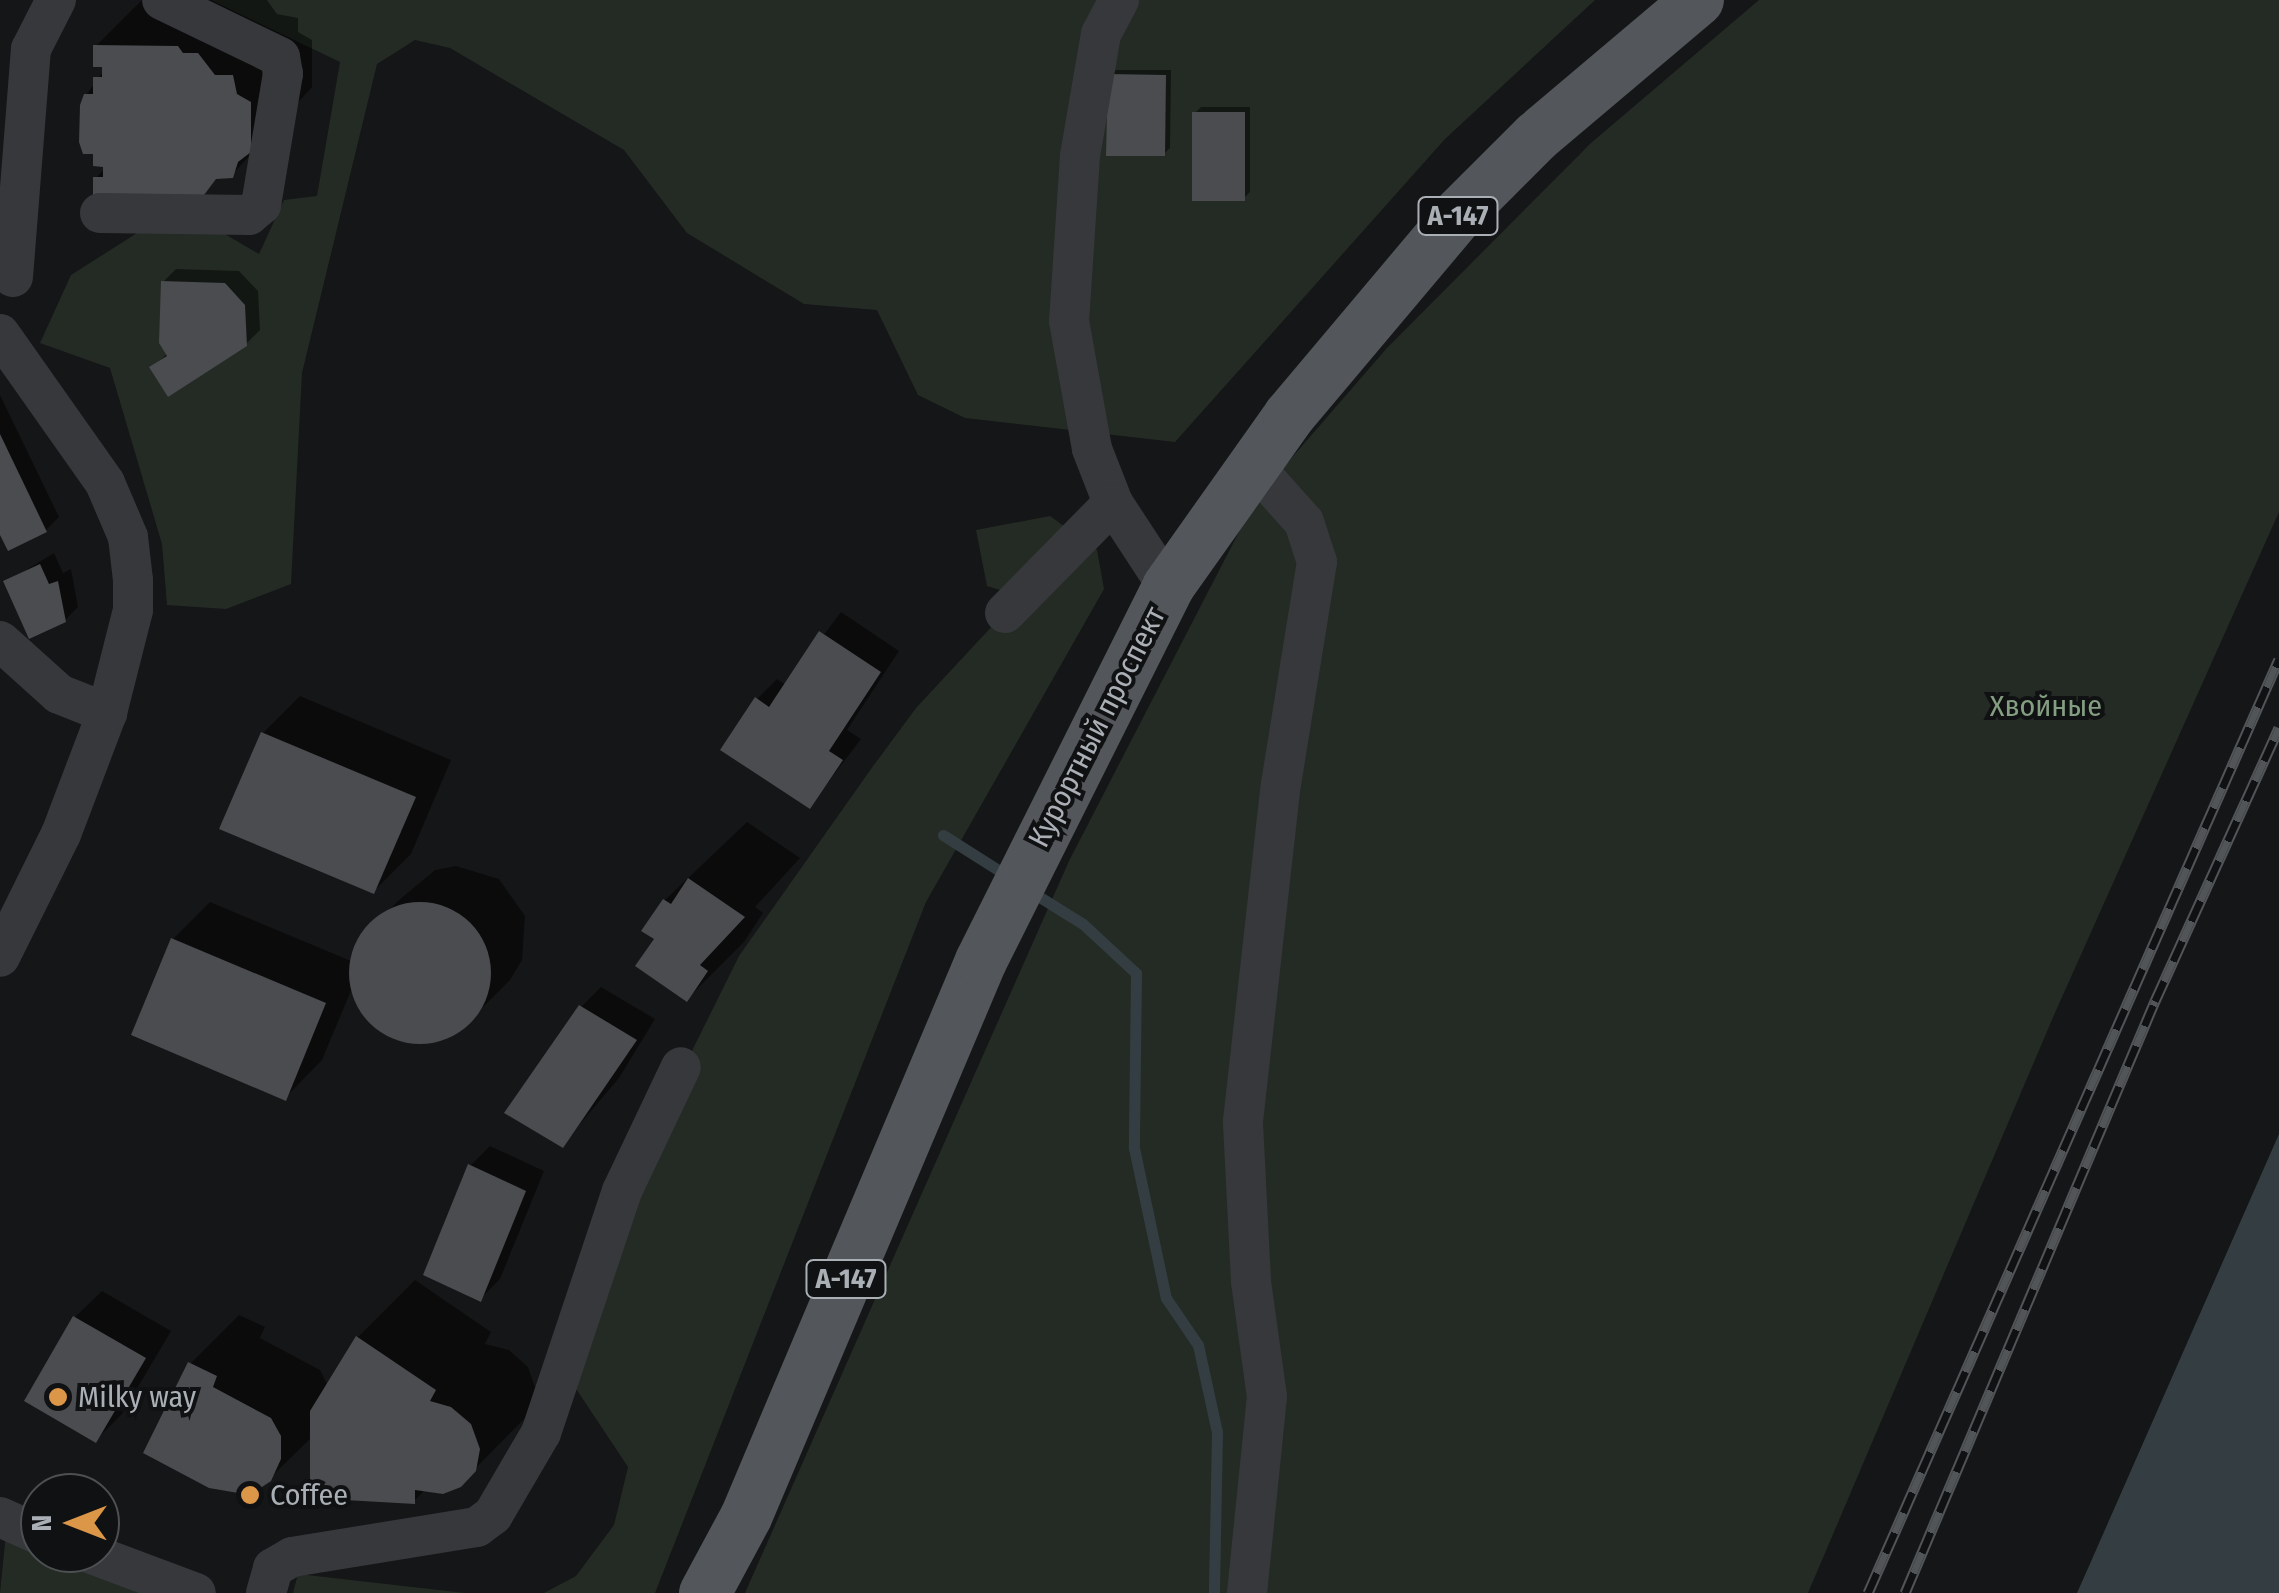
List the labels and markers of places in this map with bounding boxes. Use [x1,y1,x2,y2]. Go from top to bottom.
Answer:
place label: Milky way [78,1379,196,1415]
marker: Milky way [47,1386,69,1408]
place label: Coffee [270,1477,348,1513]
marker: Coffee [239,1484,261,1506]

